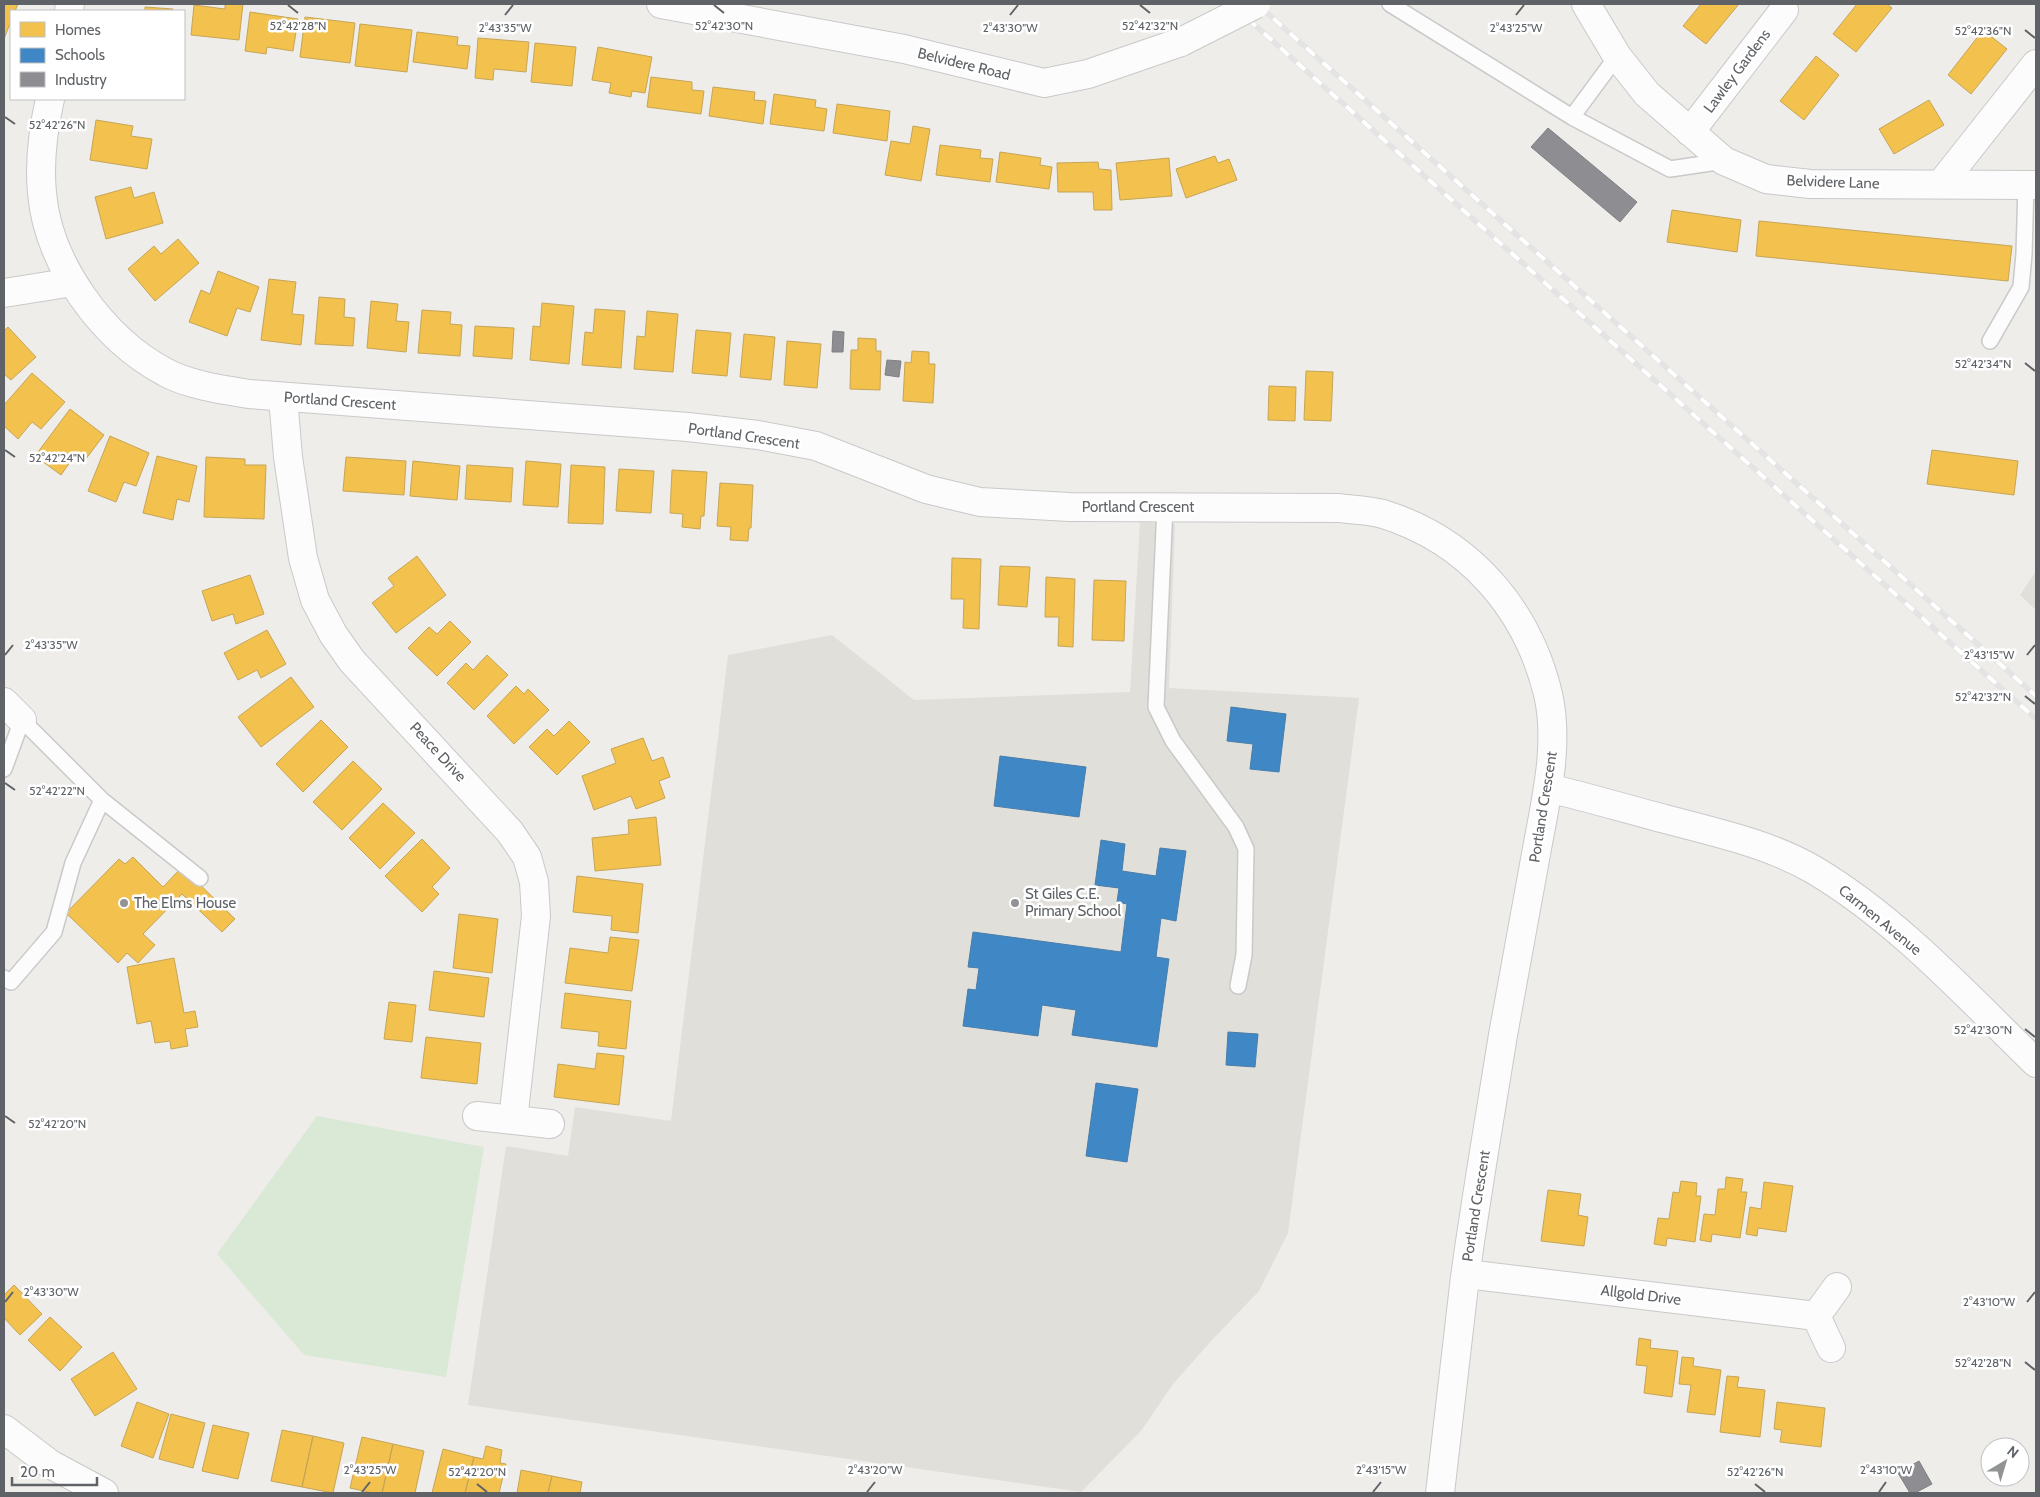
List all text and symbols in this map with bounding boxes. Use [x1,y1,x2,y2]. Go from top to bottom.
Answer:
legend [10,10,185,100]
text: 52°42'28"N [269,18,327,33]
text: 52°42'30"N [695,18,753,33]
text: 52°42'32"N [1122,18,1178,33]
text: 2°43'35"W [478,20,532,35]
text: 2°43'30"W [982,20,1038,35]
text: 2°43'25"W [1490,20,1543,35]
text: Homes [55,21,101,39]
text: 52°42'36"N [1955,23,2011,38]
street label: Lawley Gardens [1700,26,1774,116]
street label: Belvidere Road [916,44,1012,84]
text: Schools [55,46,105,64]
text: Industry [55,71,107,89]
text: 52°42'26"N [29,117,85,132]
street label: Belvidere Lane [1786,171,1880,193]
text: 52°42'34"N [1955,356,2011,371]
street label: Portland Crescent [283,388,397,414]
street label: Portland Crescent [687,419,801,453]
text: 52°42'24"N [29,450,85,465]
street label: Portland Crescent [1082,498,1194,516]
text: 2°43'35"W [24,637,78,652]
text: 2°43'15"W [1964,647,2015,662]
text: 52°42'32"N [1955,689,2011,704]
street label: Peace Drive [406,719,470,786]
street label: Portland Crescent [1525,750,1561,864]
text: 52°42'22"N [29,783,85,798]
street label: Carmen Avenue [1835,881,1925,959]
place label: St Giles C.E. Primary School [1025,885,1122,920]
place label: The Elms House [134,894,236,912]
marker: The Elms House [118,897,130,909]
marker: St Giles C.E. Primary School [1009,897,1021,909]
text: 52°42'30"N [1954,1022,2012,1037]
text: 52°42'20"N [28,1116,86,1131]
street label: Portland Crescent [1458,1149,1494,1263]
street label: Allgold Drive [1600,1281,1682,1309]
text: 2°43'30"W [23,1284,79,1299]
text: 2°43'10"W [1963,1294,2016,1309]
text: 52°42'28"N [1954,1355,2012,1370]
north arrow [1980,1437,2030,1487]
text: N [2004,1442,2022,1462]
scale bar [12,1454,98,1486]
text: 2°43'25"W [344,1462,397,1477]
text: 2°43'20"W [848,1462,903,1477]
text: 2°43'15"W [1356,1462,1407,1477]
text: 2°43'10"W [1860,1462,1913,1477]
text: 20 m [20,1463,55,1481]
text: 52°42'20"N [448,1464,506,1479]
text: 52°42'26"N [1727,1464,1783,1479]

